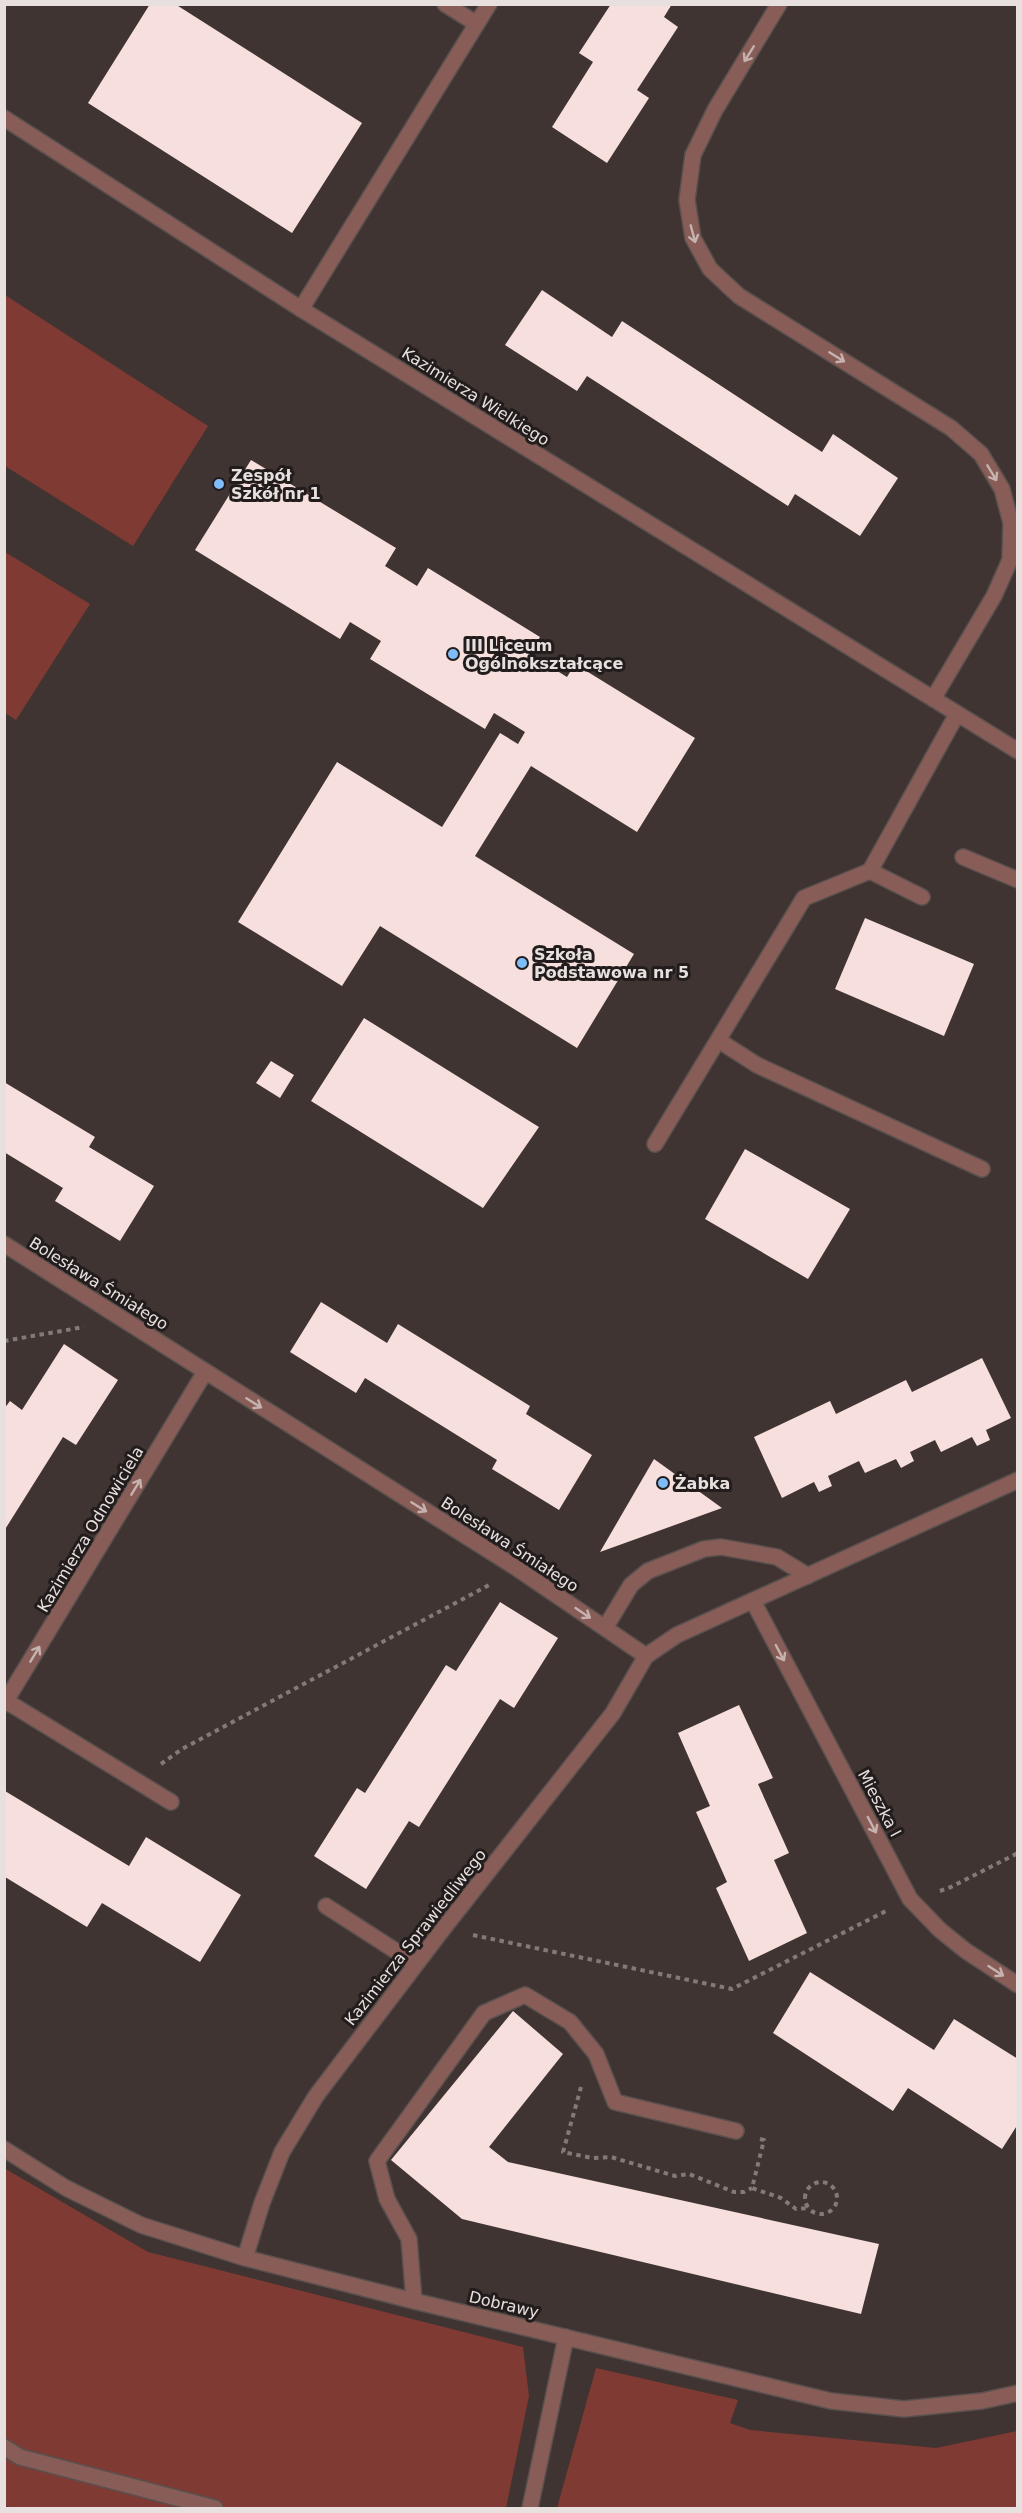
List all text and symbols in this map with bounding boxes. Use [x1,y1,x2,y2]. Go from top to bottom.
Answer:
one-way arrow [742,45,754,62]
one-way arrow [688,224,700,243]
street label: Kazimierza Wielkiego [398,343,553,450]
one-way arrow [829,351,846,364]
one-way arrow [986,464,998,481]
place label: Zespół Szkół nr 1 [231,466,321,503]
marker: Zespół Szkół nr 1 [212,477,226,491]
place label: III Liceum Ogólnokształcące [465,636,624,673]
marker: III Liceum Ogólnokształcące [446,647,460,661]
place label: Szkoła Podstawowa nr 5 [534,945,689,982]
marker: Szkoła Podstawowa nr 5 [515,956,529,970]
street label: Bolesława Śmiałego [26,1233,172,1334]
one-way arrow [246,1396,263,1409]
street label: Kazimierza Odnowiciela [33,1443,148,1616]
place label: Żabka [675,1474,730,1493]
marker: Żabka [656,1476,670,1490]
one-way arrow [130,1479,142,1496]
street label: Bolesława Śmiałego [437,1493,582,1596]
one-way arrow [410,1501,427,1513]
one-way arrow [574,1607,590,1619]
one-way arrow [774,1644,786,1661]
one-way arrow [29,1646,41,1663]
street label: Mieszka I [854,1766,905,1840]
one-way arrow [867,1816,878,1834]
street label: Kazimierza Sprawiedliwego [341,1845,490,2029]
one-way arrow [987,1964,1004,1977]
street label: Dobrawy [467,2287,541,2322]

